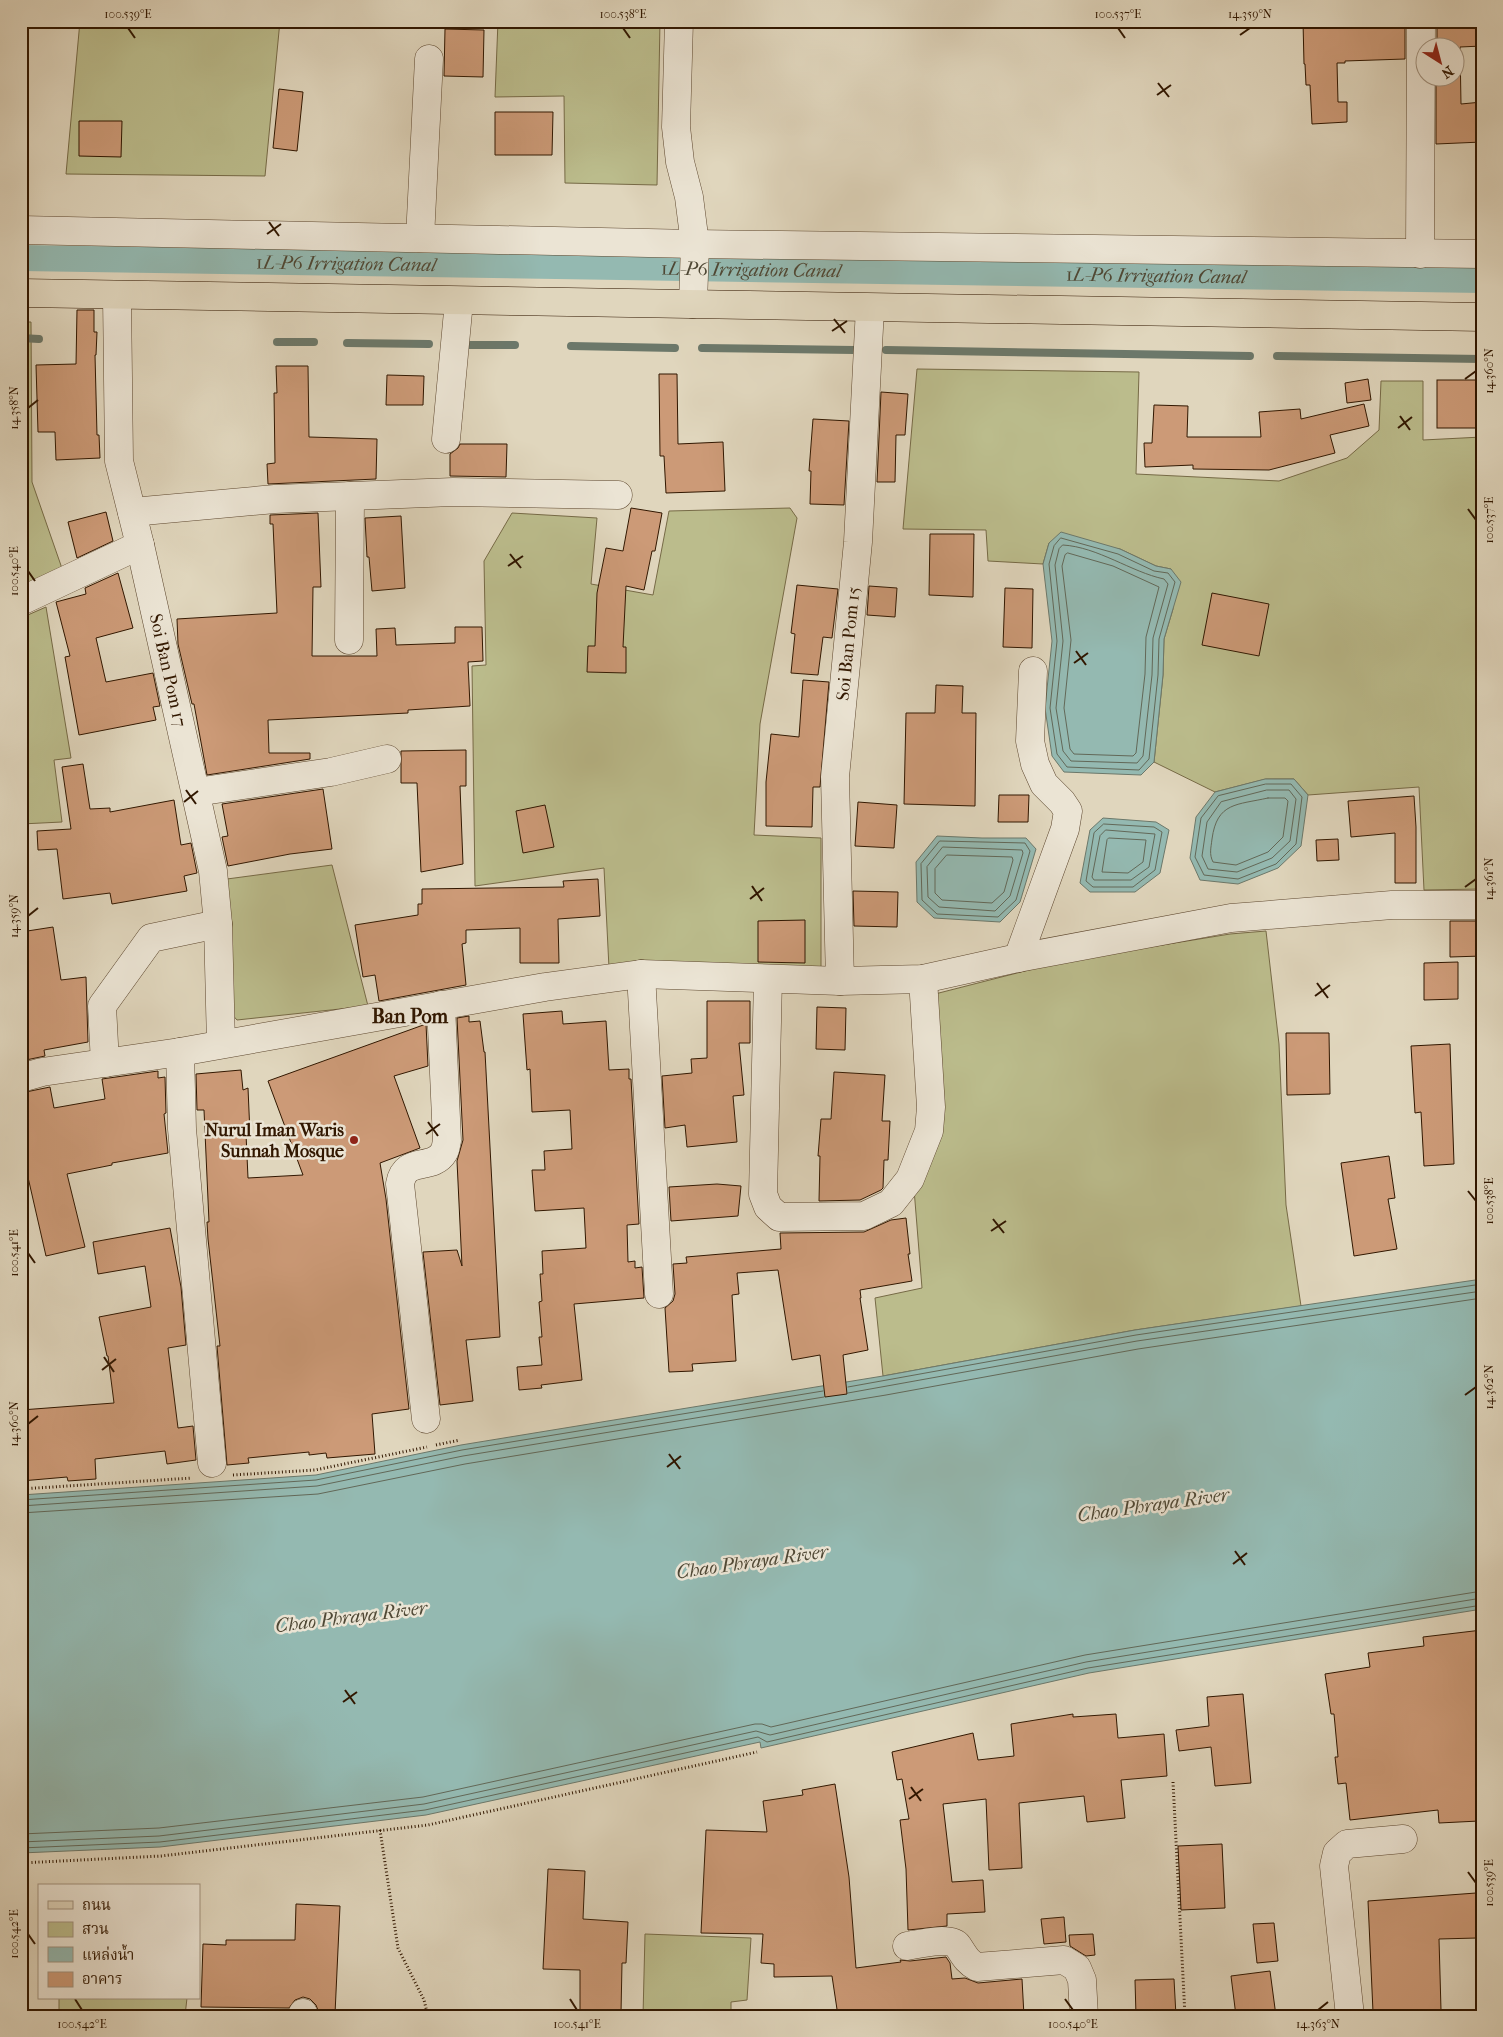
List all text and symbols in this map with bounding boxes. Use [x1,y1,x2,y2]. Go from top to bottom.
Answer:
text: 100.539°E [104,7,152,21]
text: 100.538°E [599,7,647,21]
text: 100.537°E [1095,7,1141,21]
text: 14.359°N [1228,7,1272,21]
north arrow [1416,38,1466,88]
text: N [1438,62,1457,82]
water label: 1L-P6 Irrigation Canal [256,252,439,276]
water label: 1L-P6 Irrigation Canal [661,258,843,282]
water label: 1L-P6 Irrigation Canal [1066,264,1248,288]
text: 14.360°N [1482,348,1496,394]
text: 14.358°N [7,386,21,430]
text: 100.537°E [1482,497,1496,543]
text: 100.540°E [7,546,21,596]
street label: Soi Ban Pom 15 [833,586,865,702]
street label: Soi Ban Pom 17 [145,612,190,729]
text: 14.361°N [1482,857,1496,901]
text: 14.359°N [7,894,21,938]
district label: Ban Pom [372,1005,449,1028]
place label: Nurul Iman Waris Sunnah Mosque [205,1120,344,1162]
marker: Nurul Iman Waris Sunnah Mosque [348,1134,360,1146]
text: 100.538°E [1482,1177,1496,1225]
text: 100.541°E [7,1229,21,1277]
text: 14.362°N [1482,1364,1496,1410]
text: 14.360°N [7,1401,21,1447]
water label: Chao Phraya River [1076,1483,1232,1527]
water label: Chao Phraya River [675,1540,831,1584]
water label: Chao Phraya River [274,1597,430,1637]
text: 100.539°E [1482,1859,1496,1907]
legend [38,1884,200,2000]
text: ถนน [82,1896,111,1914]
text: 100.542°E [7,1909,21,1959]
text: สวน [82,1920,109,1938]
text: แหล่งน้ำ [82,1944,134,1964]
text: อาคาร [82,1970,122,1988]
text: 100.542°E [57,2017,107,2031]
text: 100.541°E [553,2017,601,2031]
text: 100.540°E [1048,2017,1098,2031]
text: 14.363°N [1296,2017,1340,2031]

